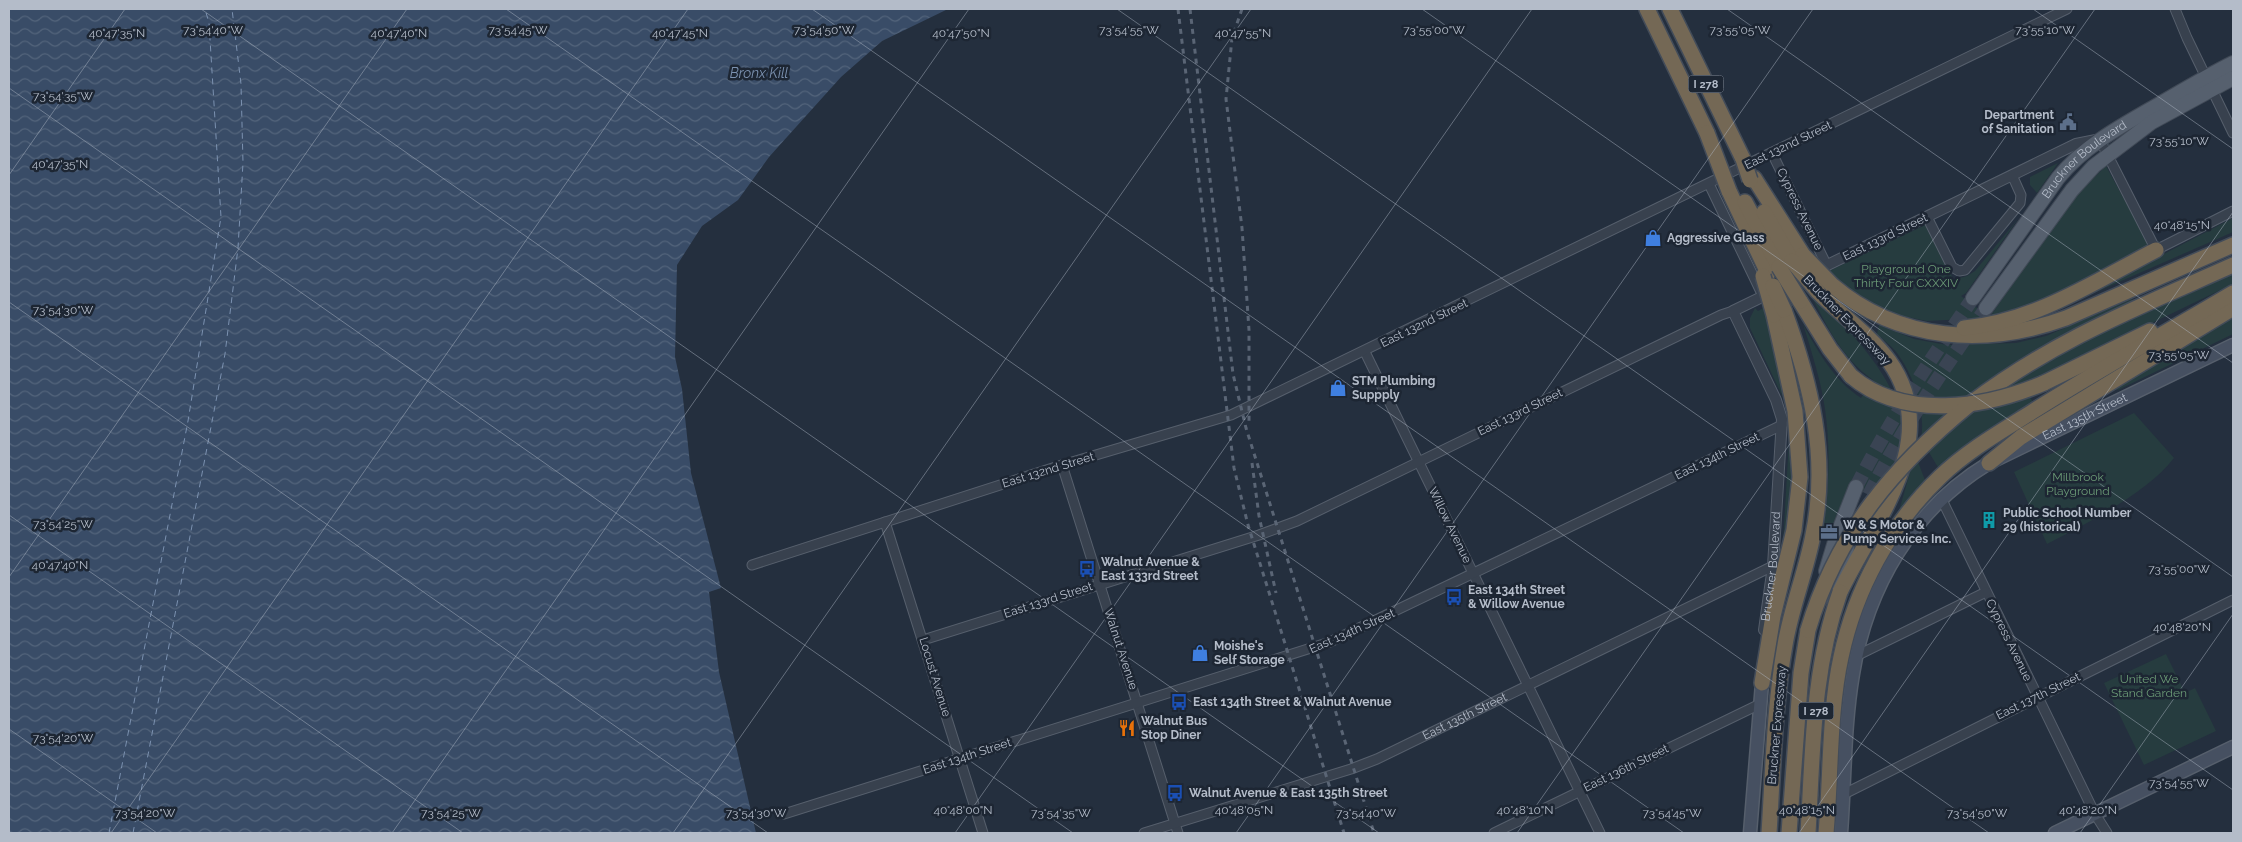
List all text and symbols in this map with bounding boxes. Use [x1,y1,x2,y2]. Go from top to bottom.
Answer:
text: 73°54'40"W [183,23,243,37]
text: 73°54'45"W [488,23,548,37]
text: 73°54'50"W [794,23,855,37]
text: 73°54'55"W [1099,23,1159,37]
text: 73°55'00"W [1403,23,1465,37]
text: 73°55'05"W [1710,23,1771,37]
text: 73°55'10"W [2015,23,2075,37]
text: 40°47'35"N [89,26,145,40]
text: 40°47'40"N [371,26,427,40]
text: 40°47'45"N [652,26,708,40]
text: 40°47'50"N [932,26,990,40]
text: 40°47'55"N [1215,26,1271,40]
water label: Bronx Kill [730,65,789,81]
road number: I 278 [1688,76,1724,92]
text: 73°54'35"W [33,89,93,103]
place label: Department of Sanitation [1982,108,2054,136]
public building icon: Department of Sanitation [2058,112,2078,132]
street label: East 132nd Street [1742,118,1834,172]
street label: Bruckner Boulevard [2039,118,2129,201]
text: 73°55'10"W [2149,134,2209,148]
text: 40°47'35"N [32,157,88,171]
street label: Cypress Avenue [1774,166,1826,252]
street label: East 133rd Street [1840,210,1930,264]
text: 40°48'15"N [2154,218,2210,232]
shop icon: Aggressive Glass [1643,228,1663,248]
place label: Aggressive Glass [1667,231,1765,245]
park label: Playground One Thirty Four CXXXIV [1854,262,1958,290]
street label: Bruckner Expressway [1801,272,1894,368]
street label: East 132nd Street [1378,296,1470,350]
text: 73°54'30"W [33,303,94,317]
text: 73°55'05"W [2149,348,2210,362]
place label: STM Plumbing Suppply [1352,374,1435,402]
shop icon: STM Plumbing Suppply [1328,378,1348,398]
street label: East 133rd Street [1475,385,1565,439]
street label: East 135th Street [2040,390,2129,443]
street label: East 134th Street [1673,430,1761,482]
street label: East 132nd Street [1000,449,1096,491]
park label: Millbrook Playground [2046,470,2110,498]
street label: Willow Avenue [1426,485,1474,565]
place label: Public School Number 29 (historical) [2003,506,2132,534]
building icon: Public School Number 29 (historical) [1979,510,1999,530]
street label: Bruckner Boulevard [1758,511,1783,622]
text: 73°54'25"W [33,517,93,531]
place label: W & S Motor & Pump Services Inc. [1843,518,1952,546]
office icon: W & S Motor & Pump Services Inc. [1819,522,1839,542]
place label: Walnut Avenue & East 133rd Street [1101,555,1200,583]
text: 40°47'40"N [32,558,88,572]
bus stop icon: Walnut Avenue & East 133rd Street [1077,559,1097,579]
text: 73°55'00"W [2148,562,2210,576]
street label: East 133rd Street [1002,579,1094,621]
place label: East 134th Street & Willow Avenue [1468,583,1565,611]
bus stop icon: East 134th Street & Willow Avenue [1444,587,1464,607]
street label: Cypress Avenue [1983,597,2035,683]
street label: East 134th Street [1307,606,1397,656]
street label: Walnut Avenue [1101,607,1141,691]
text: 40°48'20"N [2153,620,2211,634]
street label: Locust Avenue [916,636,954,718]
place label: Moishe's Self Storage [1214,639,1285,667]
shop icon: Moishe's Self Storage [1190,643,1210,663]
street label: Bruckner Expressway [1765,665,1789,785]
street label: East 137th Street [1994,670,2082,722]
park label: United We Stand Garden [2111,672,2187,700]
street label: East 135th Street [1420,690,1509,743]
bus stop icon: East 134th Street & Walnut Avenue [1169,692,1189,712]
place label: East 134th Street & Walnut Avenue [1193,695,1391,709]
road number: I 278 [1798,702,1834,719]
place label: Walnut Bus Stop Diner [1141,714,1207,742]
restaurant icon: Walnut Bus Stop Diner [1117,718,1137,738]
text: 73°54'20"W [33,731,94,745]
street label: East 134th Street [921,735,1013,777]
street label: East 136th Street [1581,741,1671,795]
text: 73°54'55"W [2149,776,2209,790]
bus stop icon: Walnut Avenue & East 135th Street [1165,783,1185,803]
place label: Walnut Avenue & East 135th Street [1189,786,1388,800]
text: 40°48'00"N [933,803,993,817]
text: 40°48'05"N [1215,803,1273,817]
text: 40°48'10"N [1496,803,1554,817]
text: 40°48'15"N [1779,803,1835,817]
text: 40°48'20"N [2059,803,2117,817]
text: 73°54'20"W [115,806,176,820]
text: 73°54'25"W [421,806,481,820]
text: 73°54'30"W [726,806,787,820]
text: 73°54'35"W [1031,806,1091,820]
text: 73°54'40"W [1336,806,1396,820]
text: 73°54'45"W [1642,806,1702,820]
text: 73°54'50"W [1947,806,2008,820]

